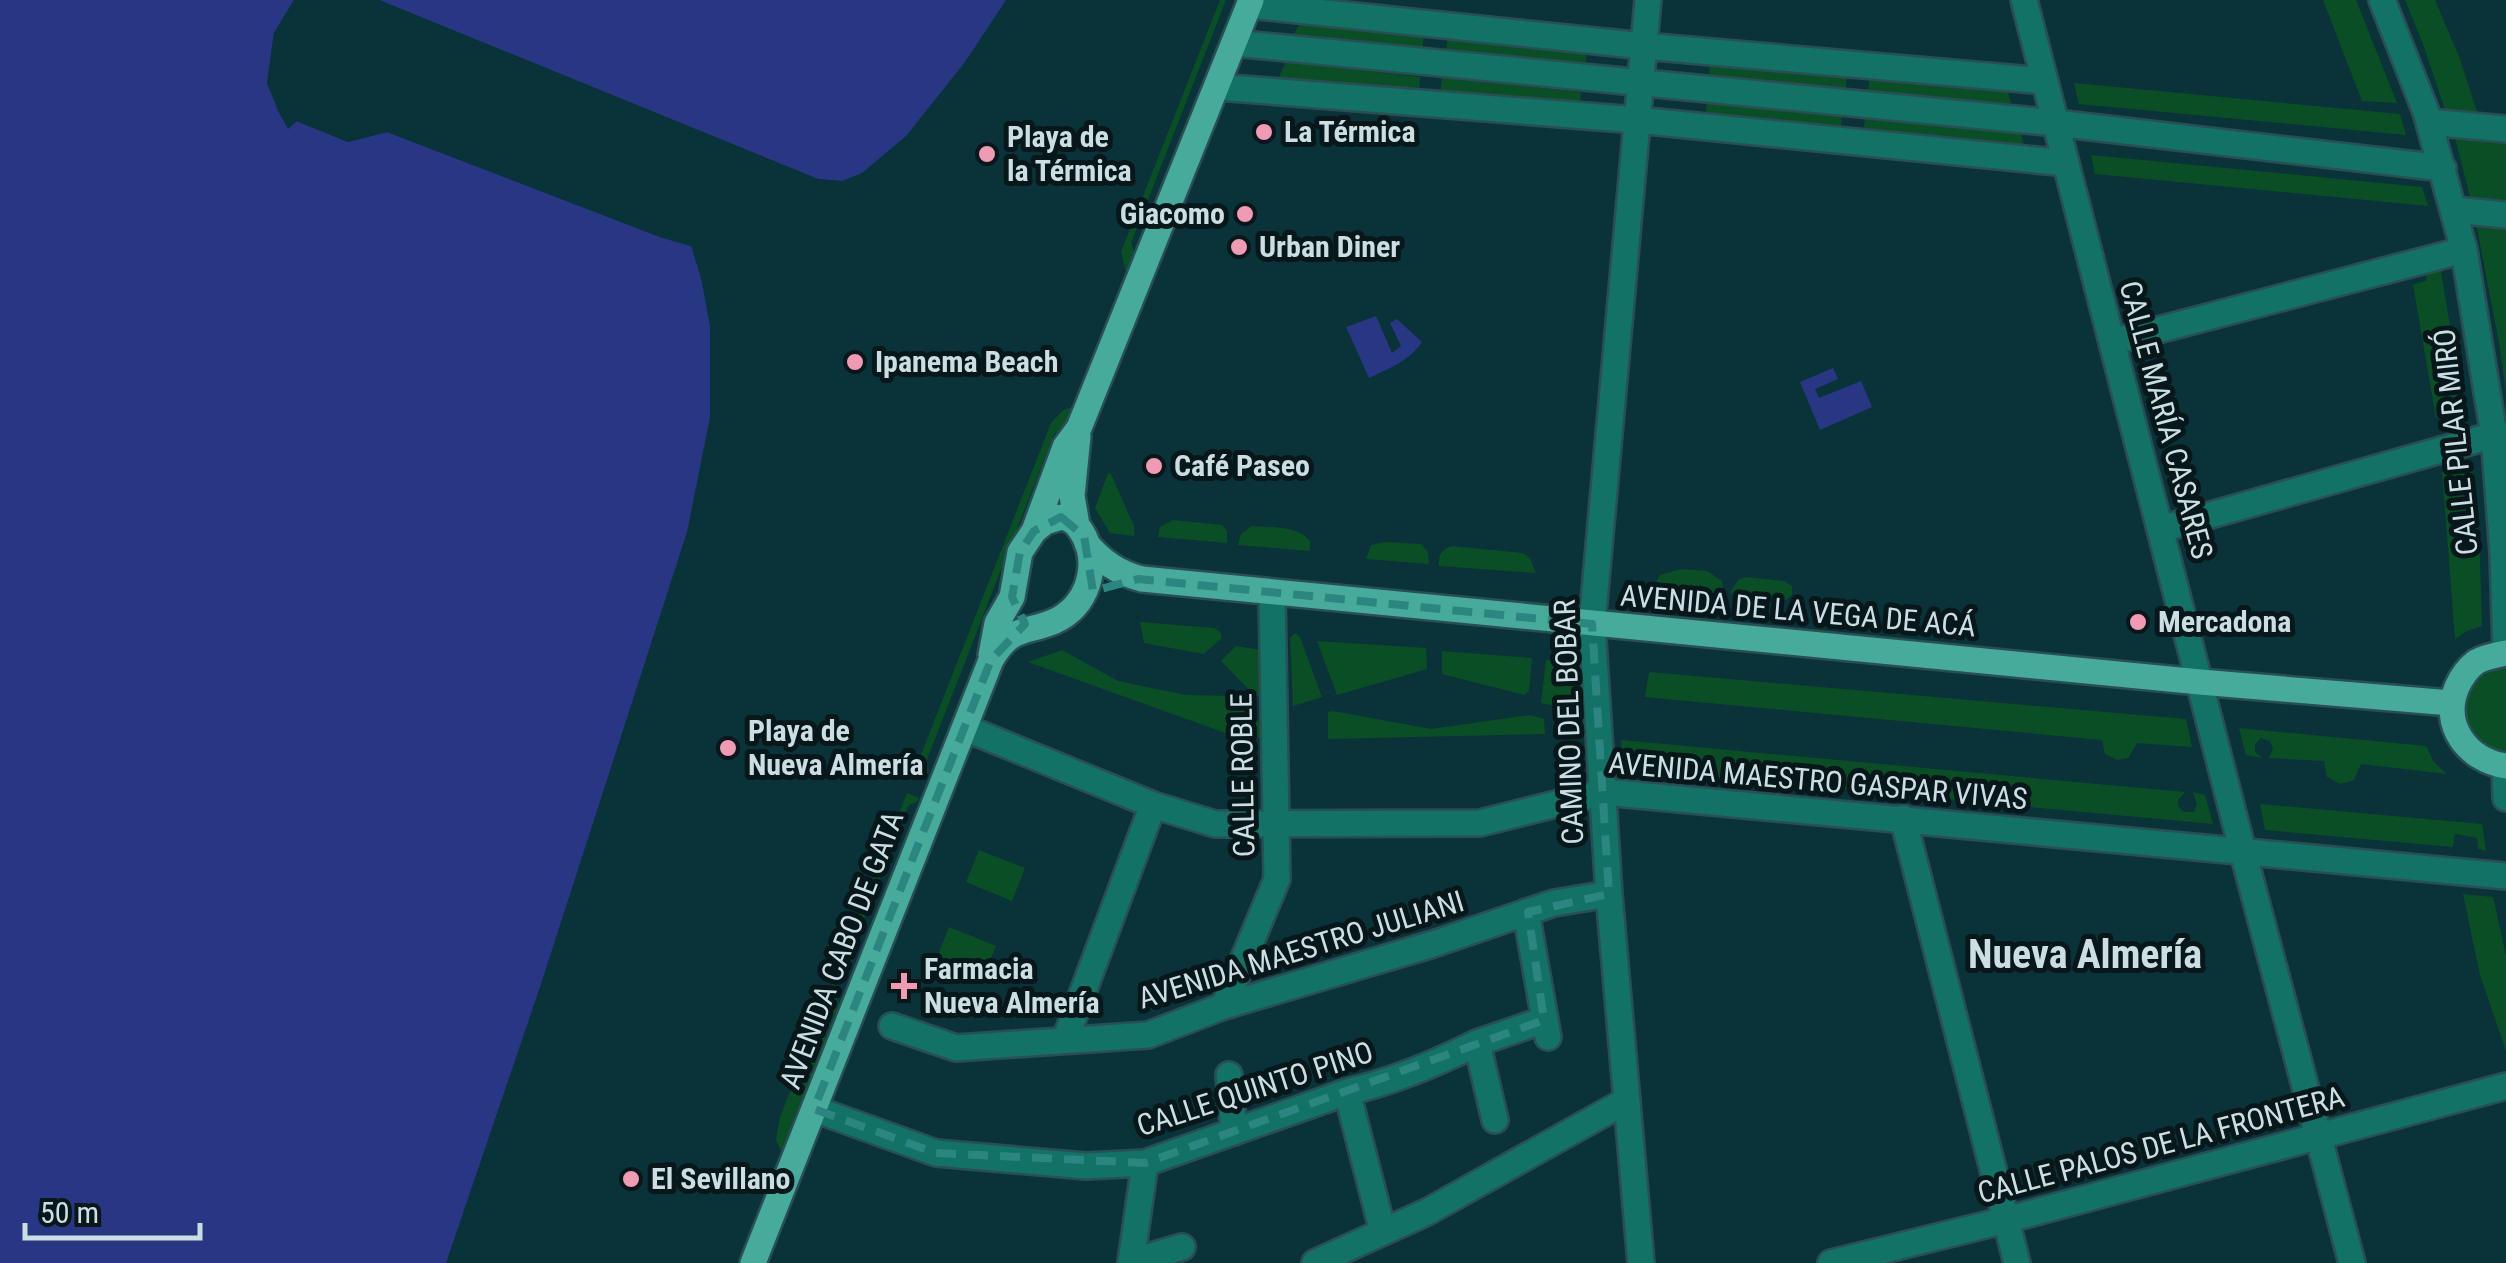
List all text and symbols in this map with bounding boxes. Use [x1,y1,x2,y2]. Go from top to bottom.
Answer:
place label: La Térmica [1284,114,1416,149]
place label: Playa de la Térmica [1007,119,1132,188]
marker: La Térmica [1253,121,1275,143]
marker: Playa de la Térmica [976,143,998,165]
place label: Giacomo [1120,196,1225,231]
marker: Giacomo [1234,203,1256,225]
place label: Urban Diner [1259,229,1400,264]
marker: Urban Diner [1228,236,1250,258]
street label: CALLE MARÍA CASARES [2113,277,2220,563]
street label: CALLE PILAR MIRÓ [2426,327,2485,557]
place label: Ipanema Beach [875,344,1058,379]
marker: Ipanema Beach [844,351,866,373]
place label: Café Paseo [1174,448,1310,483]
marker: Café Paseo [1143,455,1165,477]
street label: AVENIDA DE LA VEGA DE ACÁ [1619,578,1977,643]
street label: CAMINO DEL BOBAR [1547,599,1590,845]
place label: Mercadona [2158,604,2291,639]
marker: Mercadona [2127,611,2149,633]
street label: CALLE ROBLE [1224,693,1261,857]
place label: Playa de Nueva Almería [748,713,924,782]
marker: Playa de Nueva Almería [717,737,739,759]
street label: AVENIDA MAESTRO GASPAR VIVAS [1607,745,2029,816]
street label: AVENIDA CABO DE GATA [772,806,911,1093]
street label: AVENIDA MAESTRO JULIANI [1134,883,1468,1016]
district label: Nueva Almería [1968,931,2202,978]
place label: Farmacia Nueva Almería [924,951,1100,1020]
marker: Farmacia Nueva Almería [893,975,915,997]
street label: CALLE QUINTO PINO [1132,1034,1377,1143]
street label: CALLE PALOS DE LA FRONTERA [1974,1079,2348,1210]
place label: El Sevillano [651,1161,791,1196]
marker: El Sevillano [620,1168,642,1190]
scale bar [25,1178,200,1240]
text: 50 m [40,1195,99,1230]

